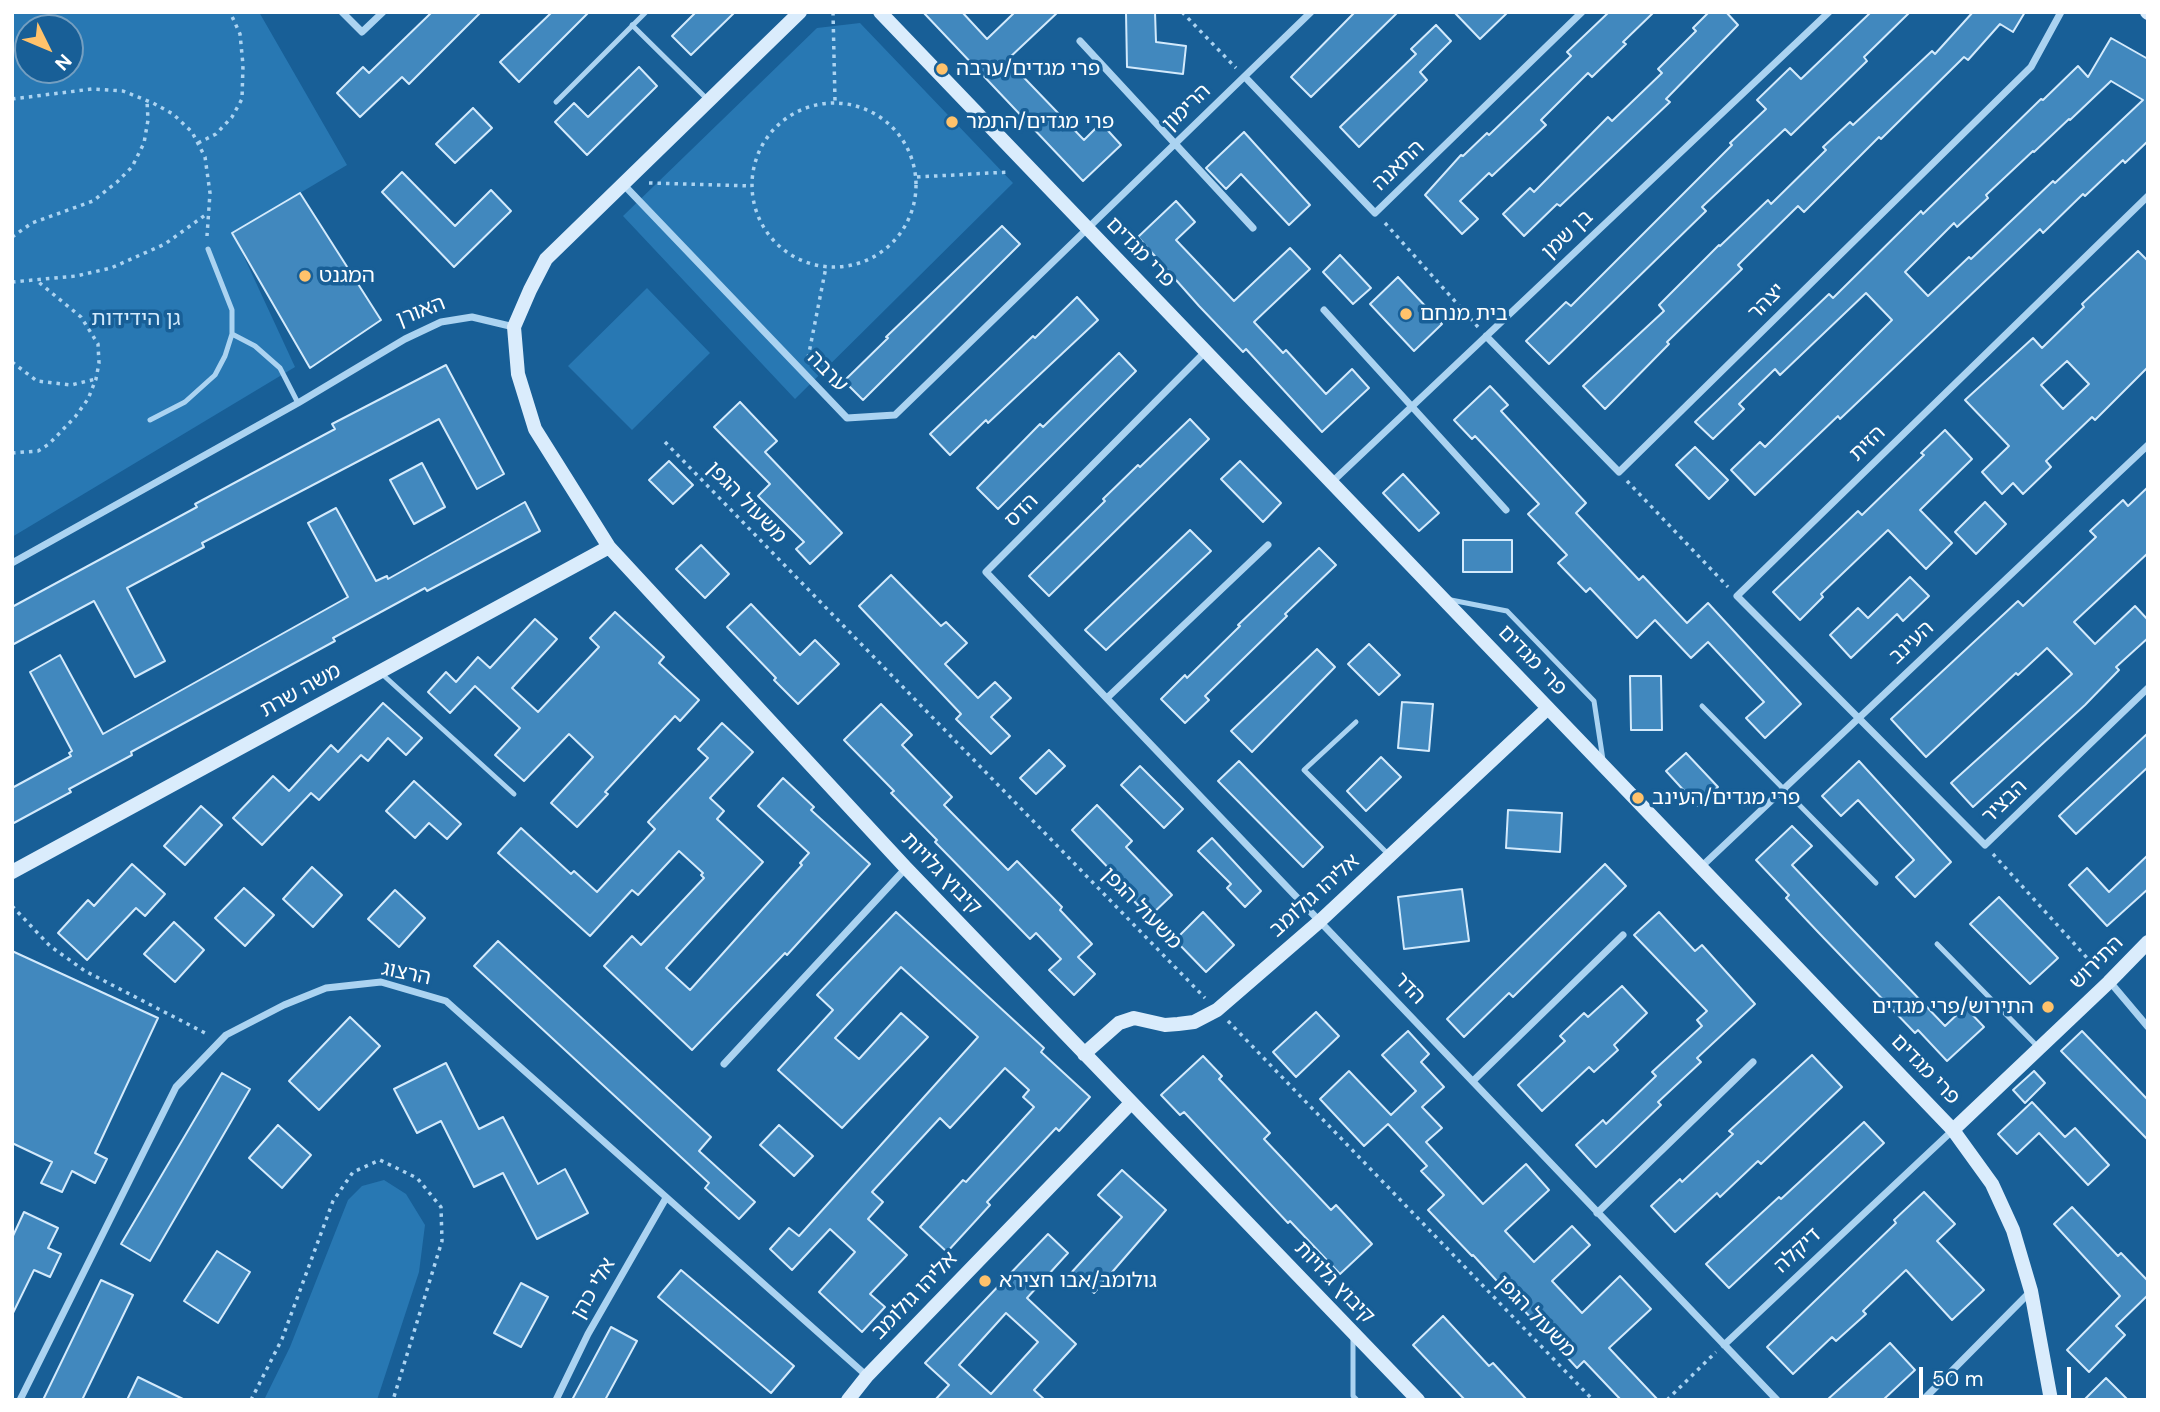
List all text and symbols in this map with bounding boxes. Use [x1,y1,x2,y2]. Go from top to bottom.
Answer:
north arrow [14,14,84,84]
text: N [49,49,77,76]
place label: פרי מגדים/ערבה [956,56,1100,82]
marker: פרי מגדים/ערבה [934,61,950,77]
street label: הרימון [1158,79,1216,137]
place label: פרי מגדים/התמר [966,109,1114,135]
marker: פרי מגדים/התמר [944,114,960,130]
street label: התאנה [1368,135,1430,197]
street label: בן שמן [1537,205,1599,265]
street label: פרי מגדים [1100,212,1180,294]
place label: המגנט [319,263,375,289]
marker: המגנט [297,268,313,284]
street label: יצהר [1743,278,1791,326]
street label: האורן [393,291,449,333]
place label: בית מנחם [1420,301,1508,327]
park label: גן הידידות [91,306,181,332]
marker: בית מנחם [1398,306,1414,322]
street label: ערבה [801,346,853,398]
street label: הזית [1845,421,1891,467]
street label: משעול הגפן [701,457,791,549]
street label: הדס [1000,489,1044,533]
street label: העינב [1884,616,1940,670]
street label: פרי מגדים [1492,620,1572,702]
street label: משה שרת [256,659,346,723]
street label: הבציר [1977,774,2033,830]
place label: פרי מגדים/העינב [1652,785,1800,811]
marker: פרי מגדים/העינב [1630,790,1646,806]
street label: קיבוץ גלויות [896,828,986,920]
street label: אליהו גולומב [1265,849,1365,943]
street label: משעול הגפן [1096,863,1186,955]
street label: התירוש [2065,931,2129,995]
street label: הרצוג [379,956,433,992]
street label: הדר [1388,968,1430,1010]
place label: התירוש/פרי מגדים [1872,994,2034,1020]
marker: התירוש/פרי מגדים [2040,999,2056,1015]
street label: פרי מגדים [1885,1029,1965,1111]
street label: דיקלה [1769,1223,1827,1279]
street label: קיבוץ גלויות [1289,1237,1379,1329]
street label: אליהו גולומב [867,1247,963,1345]
street label: אלי כהן [566,1254,622,1324]
place label: גולומב/אבו חצירא [999,1268,1157,1294]
street label: משעול הגפן [1490,1271,1580,1363]
marker: גולומב/אבו חצירא [977,1273,993,1289]
scale bar [1922,1352,2074,1396]
text: 50 m [1932,1365,1983,1393]

